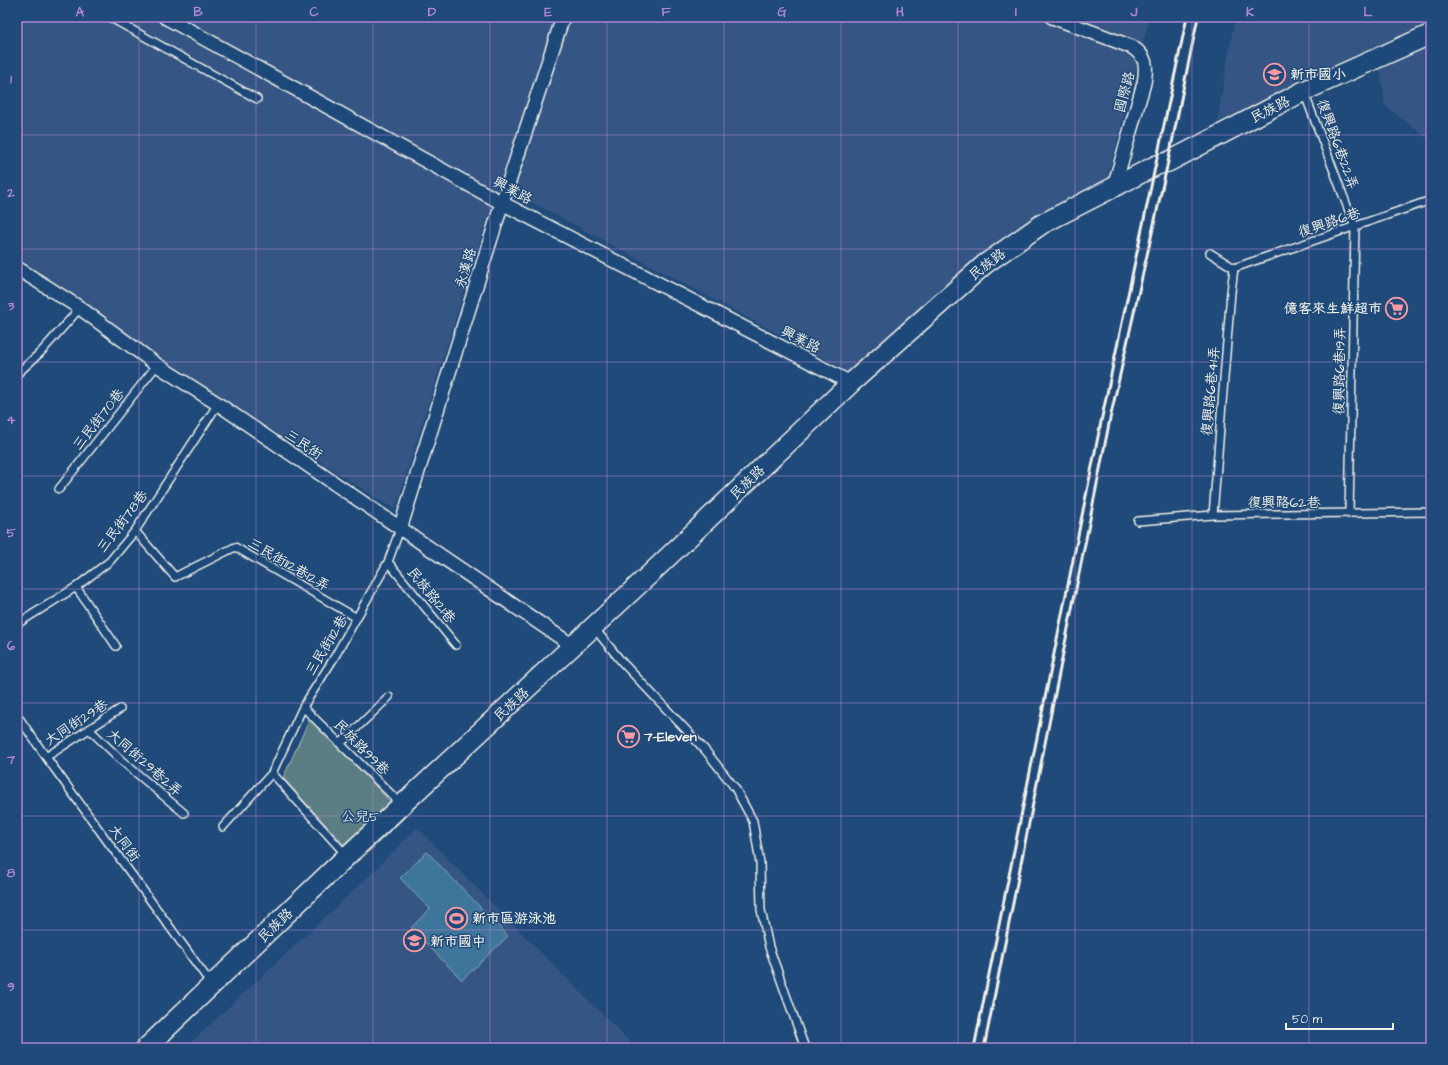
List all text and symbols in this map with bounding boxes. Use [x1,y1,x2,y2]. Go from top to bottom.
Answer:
text: A [76,3,85,21]
text: B [193,3,203,21]
text: C [309,3,319,21]
text: D [428,3,437,21]
text: E [544,3,552,21]
text: F [661,3,671,21]
text: G [777,3,787,21]
text: H [896,3,904,21]
text: I [1015,3,1017,21]
text: J [1130,3,1138,21]
text: K [1246,3,1254,21]
text: L [1363,3,1373,21]
school or university icon: 新市國小 [1262,61,1288,87]
place label: 新市國小 [1290,65,1346,85]
street label: 國際路 [1110,69,1140,115]
text: 1 [10,70,12,88]
street label: 民族路 [1247,91,1294,128]
street label: 復興路6巷22弄 [1311,96,1363,192]
street label: 興業路 [489,172,536,210]
text: 2 [6,184,15,202]
street label: 復興路6巷 [1295,203,1364,243]
street label: 民族路 [965,244,1010,286]
street label: 永漢路 [450,245,482,291]
supermarket icon: 億客來生鮮超市 [1384,295,1410,321]
text: 3 [7,297,15,315]
place label: 億客來生鮮超市 [1284,299,1382,319]
street label: 興業路 [777,321,824,358]
street label: 復興路6巷19弄 [1329,327,1351,415]
street label: 復興路6巷41弄 [1197,345,1225,437]
street label: 三民街70巷 [68,384,130,455]
text: 4 [7,411,16,429]
street label: 三民街 [280,425,326,465]
street label: 民族路 [726,461,770,505]
street label: 三民街78巷 [93,485,154,557]
street label: 復興路62巷 [1248,493,1321,513]
text: 5 [6,524,16,542]
street label: 三民街112巷12弄 [244,533,333,596]
street label: 民族路121巷 [402,563,461,629]
street label: 三民街112巷 [301,611,353,680]
text: 6 [7,637,16,655]
street label: 民族路 [490,683,534,726]
street label: 大同街29巷 [41,694,113,751]
street label: 民族路99巷 [329,715,395,781]
supermarket icon: 7-Eleven [616,723,642,749]
street label: 大同街29巷2弄 [102,724,186,801]
place label: 7-Eleven [643,727,697,747]
text: 7 [6,751,16,769]
park label: 公兒5 [341,807,379,827]
street label: 大同街 [104,821,145,866]
text: 8 [7,864,16,882]
street label: 民族路 [254,904,298,948]
sports icon: 新市區游泳池 [443,905,469,931]
place label: 新市區游泳池 [472,909,556,929]
school or university icon: 新市國中 [402,928,428,954]
place label: 新市國中 [430,932,486,952]
text: 9 [7,978,15,996]
scale bar [1286,1005,1393,1031]
text: 50 m [1292,1011,1323,1028]

